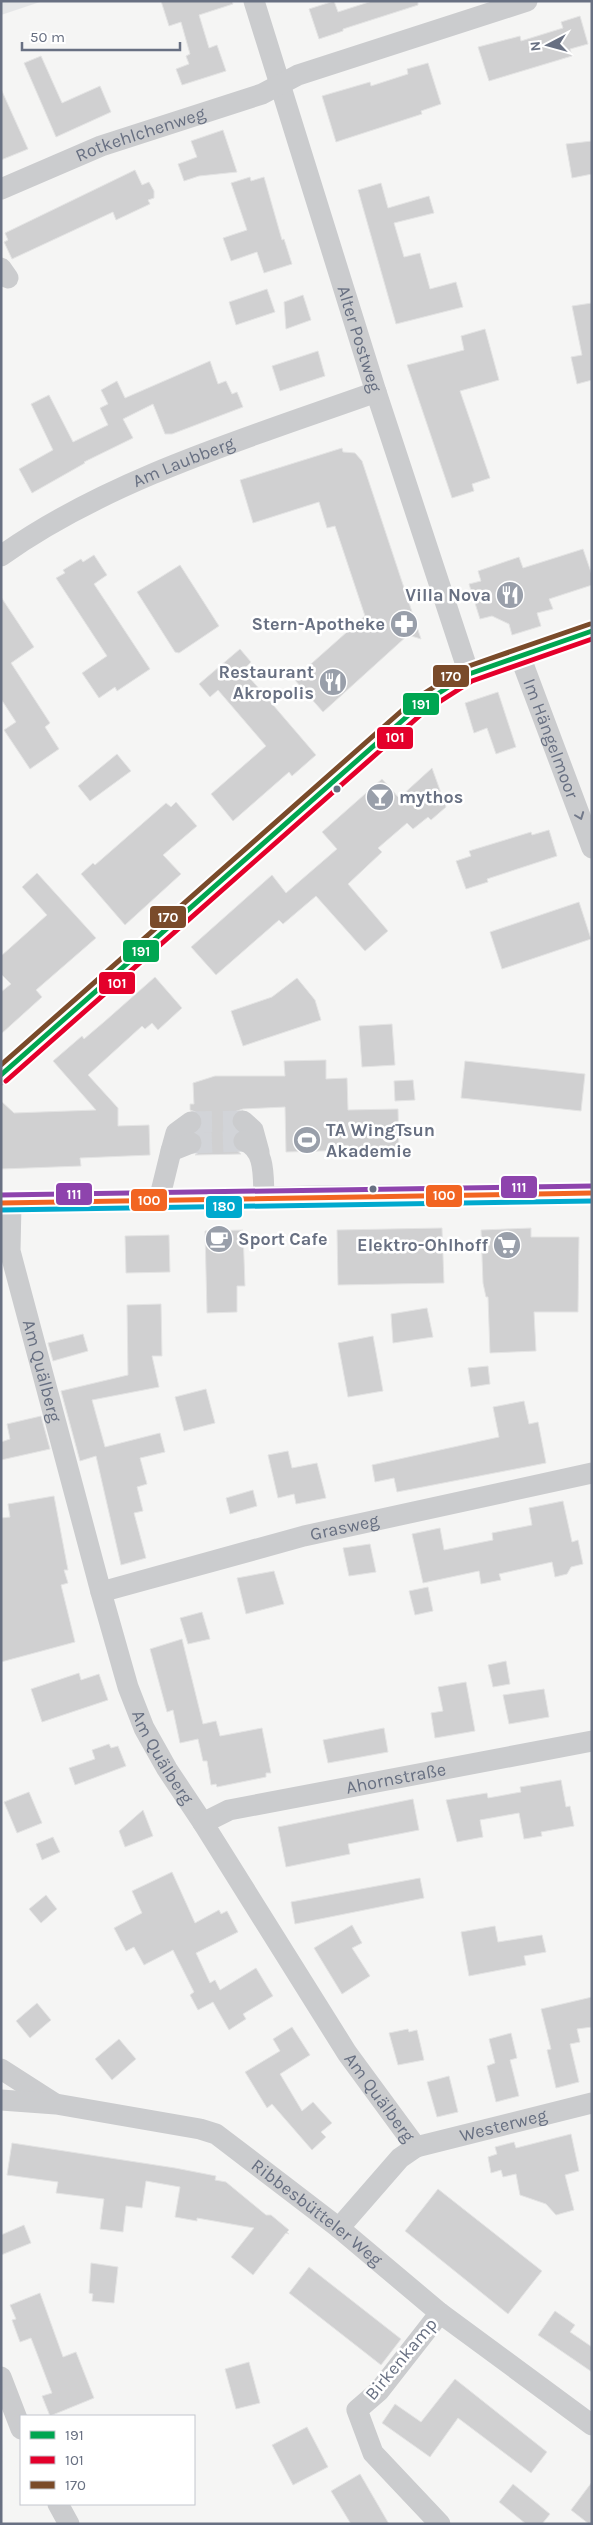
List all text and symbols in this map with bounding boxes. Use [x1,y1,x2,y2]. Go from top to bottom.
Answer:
scale bar [22,20,180,52]
north arrow [523,20,573,70]
text: 50 m [30,28,65,46]
text: N [527,40,545,52]
street label: Rotkehlchenweg [72,102,208,167]
street label: Alter Postweg [332,283,386,395]
street label: Am Laubberg [129,432,238,492]
restaurant icon: Villa Nova [495,580,525,610]
place label: Villa Nova [405,584,491,606]
pharmacy icon: Stern-Apotheke [389,609,419,639]
place label: Stern-Apotheke [251,613,385,635]
place label: Restaurant Akropolis [219,661,314,704]
line badge: 170 [432,664,470,688]
restaurant icon: Restaurant Akropolis [318,667,348,697]
text: 170 [441,668,462,685]
street label: Im Hängelmoor [518,675,584,802]
line badge: 191 [402,692,440,716]
text: 191 [412,696,430,713]
line badge: 101 [376,726,414,750]
text: 101 [386,729,404,746]
bar icon: mythos [365,782,395,812]
unlabelled marker [332,784,342,794]
place label: mythos [399,786,463,808]
one-way arrow [574,811,584,820]
line badge: 170 [149,905,187,929]
text: 170 [158,909,179,926]
line badge: 191 [122,939,160,963]
text: 191 [132,943,150,960]
line badge: 101 [98,971,136,995]
text: 101 [108,975,126,992]
place label: TA WingTsun Akademie [326,1119,435,1162]
sports icon: TA WingTsun Akademie [292,1125,322,1155]
line badge: 111 [500,1175,538,1199]
text: 111 [512,1179,526,1196]
line badge: 111 [55,1182,93,1206]
unlabelled marker [368,1184,378,1194]
line badge: 100 [425,1184,463,1208]
text: 111 [67,1186,81,1203]
text: 100 [433,1187,455,1204]
line badge: 100 [130,1188,168,1212]
text: 100 [138,1192,160,1209]
line badge: 180 [205,1195,243,1219]
text: 180 [213,1198,236,1215]
cafe icon: Sport Cafe [204,1224,234,1254]
place label: Sport Cafe [238,1228,327,1250]
supermarket icon: Elektro-Ohlhoff [492,1230,522,1260]
place label: Elektro-Ohlhoff [357,1234,488,1256]
street label: Am Quälberg [18,1317,66,1425]
street label: Grasweg [308,1509,381,1545]
street label: Am Quälberg [127,1707,198,1808]
street label: Ahornstraße [344,1758,448,1799]
street label: Am Quälberg [339,2048,420,2146]
street label: Westerweg [457,2104,549,2147]
street label: Ribbesbütteler Weg [247,2154,387,2271]
street label: Birkenkamp [360,2313,442,2405]
legend [20,2415,195,2505]
text: 191 [65,2426,84,2444]
text: 101 [65,2451,84,2469]
text: 170 [65,2476,86,2494]

